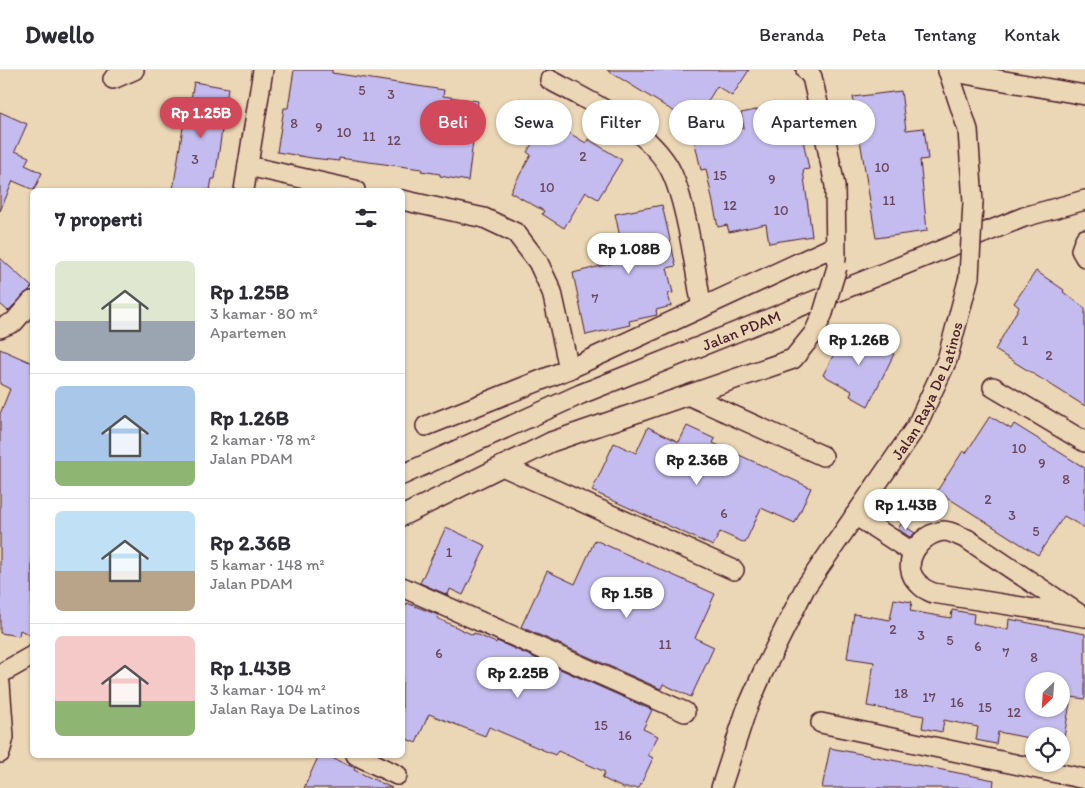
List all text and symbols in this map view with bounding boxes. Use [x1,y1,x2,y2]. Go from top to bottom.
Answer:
text: Dwello [25,20,94,49]
text: Beranda [759,24,824,46]
text: Peta [852,24,886,46]
text: Tentang [914,24,976,46]
text: Kontak [1004,24,1060,46]
house number: 5 [358,82,366,99]
house number: 3 [387,86,395,103]
pin: Rp 1.25B [149,97,253,139]
chip: Beli [420,100,486,145]
chip: Sewa [496,100,572,145]
chip: Filter [582,100,659,145]
chip: Baru [669,100,743,145]
chip: Apartemen [753,100,875,145]
text: Rp 1.25B [171,103,231,122]
house number: 8 [290,115,298,132]
house number: 9 [315,119,323,136]
house number: 10 [336,124,352,141]
house number: 11 [363,128,376,145]
house number: 12 [387,132,402,149]
house number: 2 [579,148,587,165]
house number: 3 [191,151,199,168]
house number: 10 [874,159,890,176]
house number: 15 [713,167,727,184]
house number: 9 [768,171,776,188]
house number: 10 [539,179,555,196]
house number: 11 [883,192,896,209]
house number: 12 [723,197,738,214]
house number: 10 [773,202,789,219]
icon: filters [352,204,380,232]
text: 7 properti [55,206,143,231]
pin: Rp 1.08B [577,232,681,275]
text: Rp 1.08B [598,239,660,258]
text: Rp 1.25B [210,279,289,304]
icon: home [95,281,155,341]
house number: 7 [592,290,599,307]
text: 3 kamar · 80 m² [210,304,318,323]
street label: Jalan PDAM [699,306,783,355]
street label: Jalan Raya De Latinos [888,320,967,463]
text: Apartemen [210,323,286,342]
pin: Rp 1.26B [807,324,911,366]
text: Rp 1.26B [829,330,889,349]
house number: 1 [1022,332,1029,349]
house number: 2 [1045,347,1053,364]
text: Rp 1.26B [210,405,289,430]
icon: home [95,406,155,466]
text: 2 kamar · 78 m² [210,430,316,449]
house number: 10 [1011,440,1027,457]
pin: Rp 2.36B [645,444,749,486]
text: Jalan PDAM [210,449,293,468]
text: Rp 2.36B [666,450,728,469]
house number: 9 [1038,455,1046,472]
house number: 8 [1062,471,1070,488]
pin: Rp 1.43B [854,488,958,531]
house number: 2 [984,491,992,508]
text: Rp 1.43B [875,495,937,514]
house number: 6 [720,505,728,522]
house number: 3 [1008,507,1016,524]
house number: 5 [1032,523,1040,540]
text: Rp 2.36B [210,530,291,555]
icon: home [95,531,155,591]
house number: 1 [446,544,453,561]
text: 5 kamar · 148 m² [210,555,325,574]
text: Jalan PDAM [210,574,293,593]
pin: Rp 1.5B [581,576,673,619]
text: Rp 1.5B [601,583,653,602]
house number: 2 [889,621,897,638]
house number: 3 [917,627,925,644]
house number: 5 [946,632,954,649]
house number: 11 [659,636,672,653]
house number: 6 [974,638,982,655]
house number: 7 [1003,644,1010,661]
house number: 6 [435,645,443,662]
house number: 8 [1030,649,1038,666]
text: Rp 1.43B [210,655,291,680]
icon: home [95,656,155,716]
pin: Rp 2.25B [466,656,570,699]
text: Rp 2.25B [487,663,549,682]
north arrow [1025,672,1070,718]
map controls [1025,672,1070,772]
text: 3 kamar · 104 m² [210,680,326,699]
house number: 18 [894,685,908,702]
house number: 17 [922,689,936,706]
house number: 16 [950,694,964,711]
text: Jalan Raya De Latinos [210,699,360,718]
house number: 15 [978,699,992,716]
house number: 12 [1007,704,1022,721]
house number: 15 [594,717,608,734]
house number: 16 [618,727,632,744]
button: locate [1025,727,1070,772]

